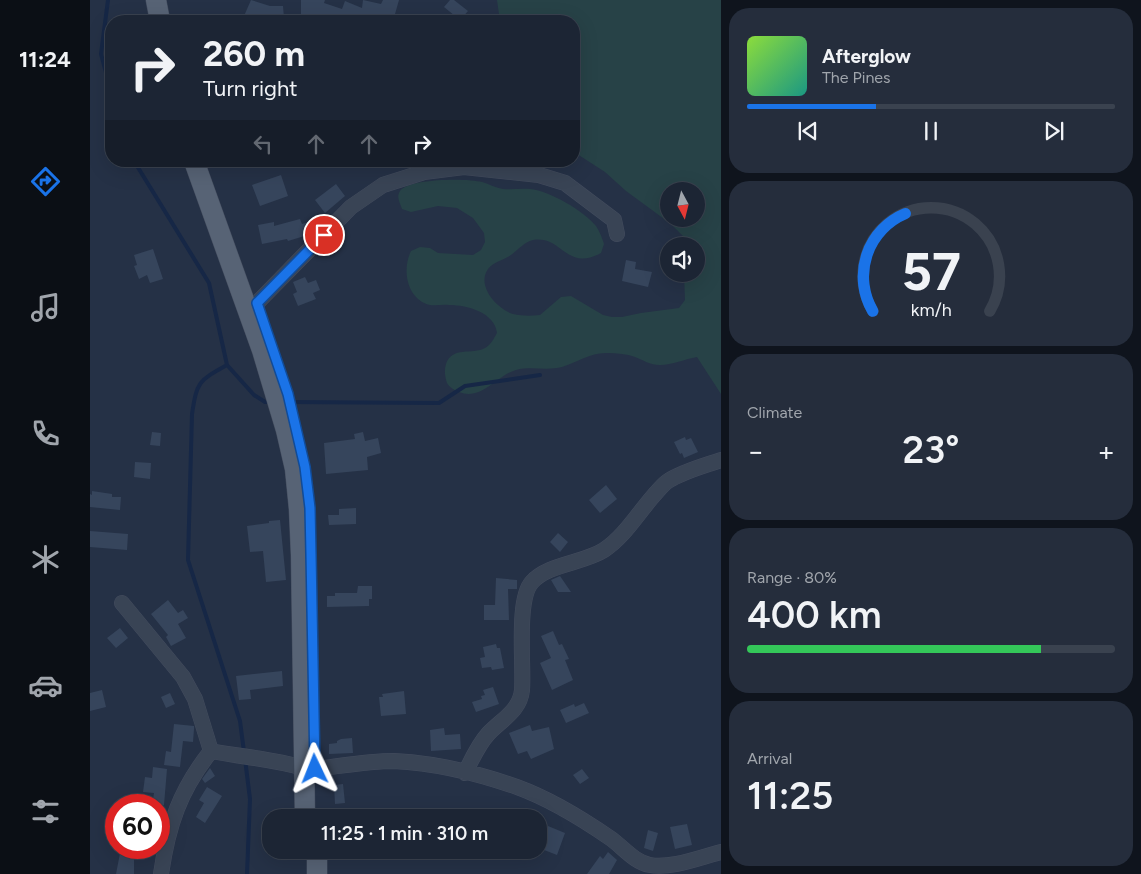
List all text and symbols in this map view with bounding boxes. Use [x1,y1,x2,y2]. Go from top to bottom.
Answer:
text: 260 m [203,33,305,75]
icon: right [120,35,185,100]
text: Afterglow [822,45,911,68]
text: 11:24 [19,46,71,73]
text: The Pines [822,68,891,87]
text: Turn right [203,75,298,102]
icon: previous [794,117,822,145]
icon: pause [917,117,945,145]
icon: next [1040,117,1068,145]
icon: left [249,130,277,158]
icon: ahead [302,130,330,158]
icon: ahead [355,130,383,158]
icon: right [408,130,436,158]
icon: directions [28,164,63,199]
north arrow [660,182,705,228]
map controls [660,182,705,282]
pin [303,214,345,256]
icon: arrive [310,221,338,249]
button: sound [660,237,705,282]
text: 57 [901,241,961,303]
icon: music [28,290,63,325]
text: km/h [911,299,951,320]
text: Climate [747,403,802,422]
icon: phone [28,416,63,451]
text: 23° [903,427,959,473]
text: − [747,434,764,468]
text: + [1098,434,1115,468]
icon: climate [28,542,63,577]
text: Range · 80% [747,568,837,587]
text: 400 km [747,592,882,638]
icon: car [28,668,63,703]
position arrow [288,742,340,794]
text: Arrival [747,749,792,768]
text: 11:25 [747,773,833,819]
icon: filters [28,794,63,829]
speed limit sign: 60 [105,794,170,859]
text: 11:25 · 1 min · 310 m [321,822,488,845]

